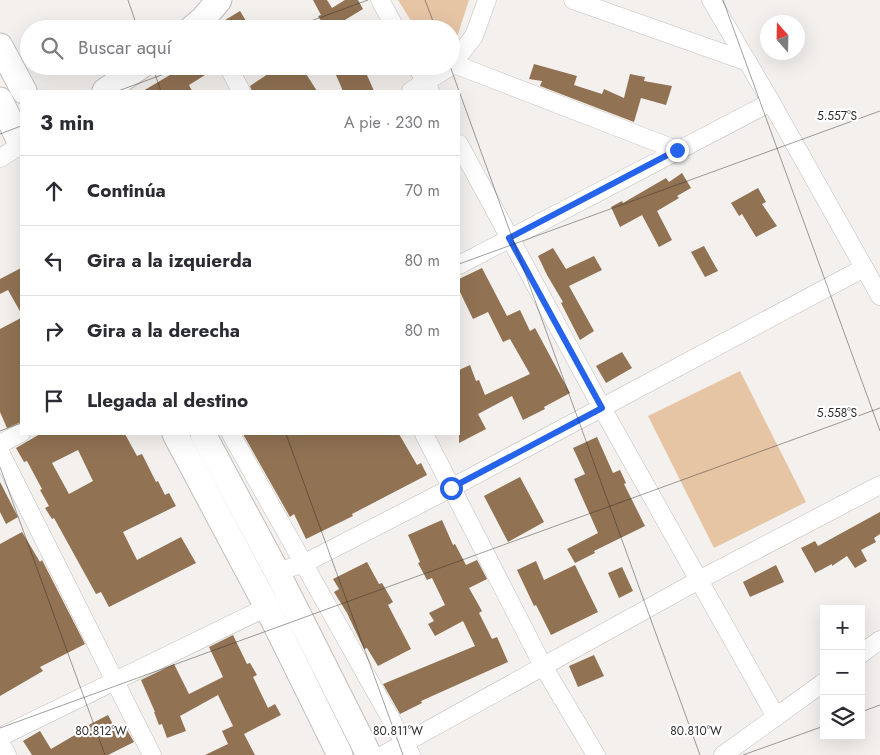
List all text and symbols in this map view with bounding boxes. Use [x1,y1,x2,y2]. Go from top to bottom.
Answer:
north arrow [760,15,805,60]
search box [20,20,460,75]
icon: search [38,34,66,62]
text: Buscar aquí [78,34,172,61]
text: 5.557°S [817,107,857,125]
text: 3 min [40,108,94,138]
text: A pie · 230 m [344,111,440,134]
route end [666,139,689,162]
icon: ahead [40,177,68,205]
text: Continúa [87,177,166,204]
text: 70 m [405,179,440,202]
icon: left [40,247,68,275]
text: Gira a la izquierda [87,247,252,274]
text: 80 m [404,249,440,272]
icon: right [40,317,68,345]
text: Gira a la derecha [87,317,240,344]
text: 80 m [404,319,440,342]
icon: arrive [40,387,68,415]
text: Llegada al destino [87,387,248,414]
text: 5.558°S [817,404,858,422]
route start [440,477,463,500]
map controls [820,605,865,740]
button: + [820,605,865,650]
button: − [820,650,865,695]
button: layers [820,695,865,740]
text: 80.812°W [75,722,127,740]
text: 80.811°W [373,722,423,740]
text: 80.810°W [670,722,722,740]

